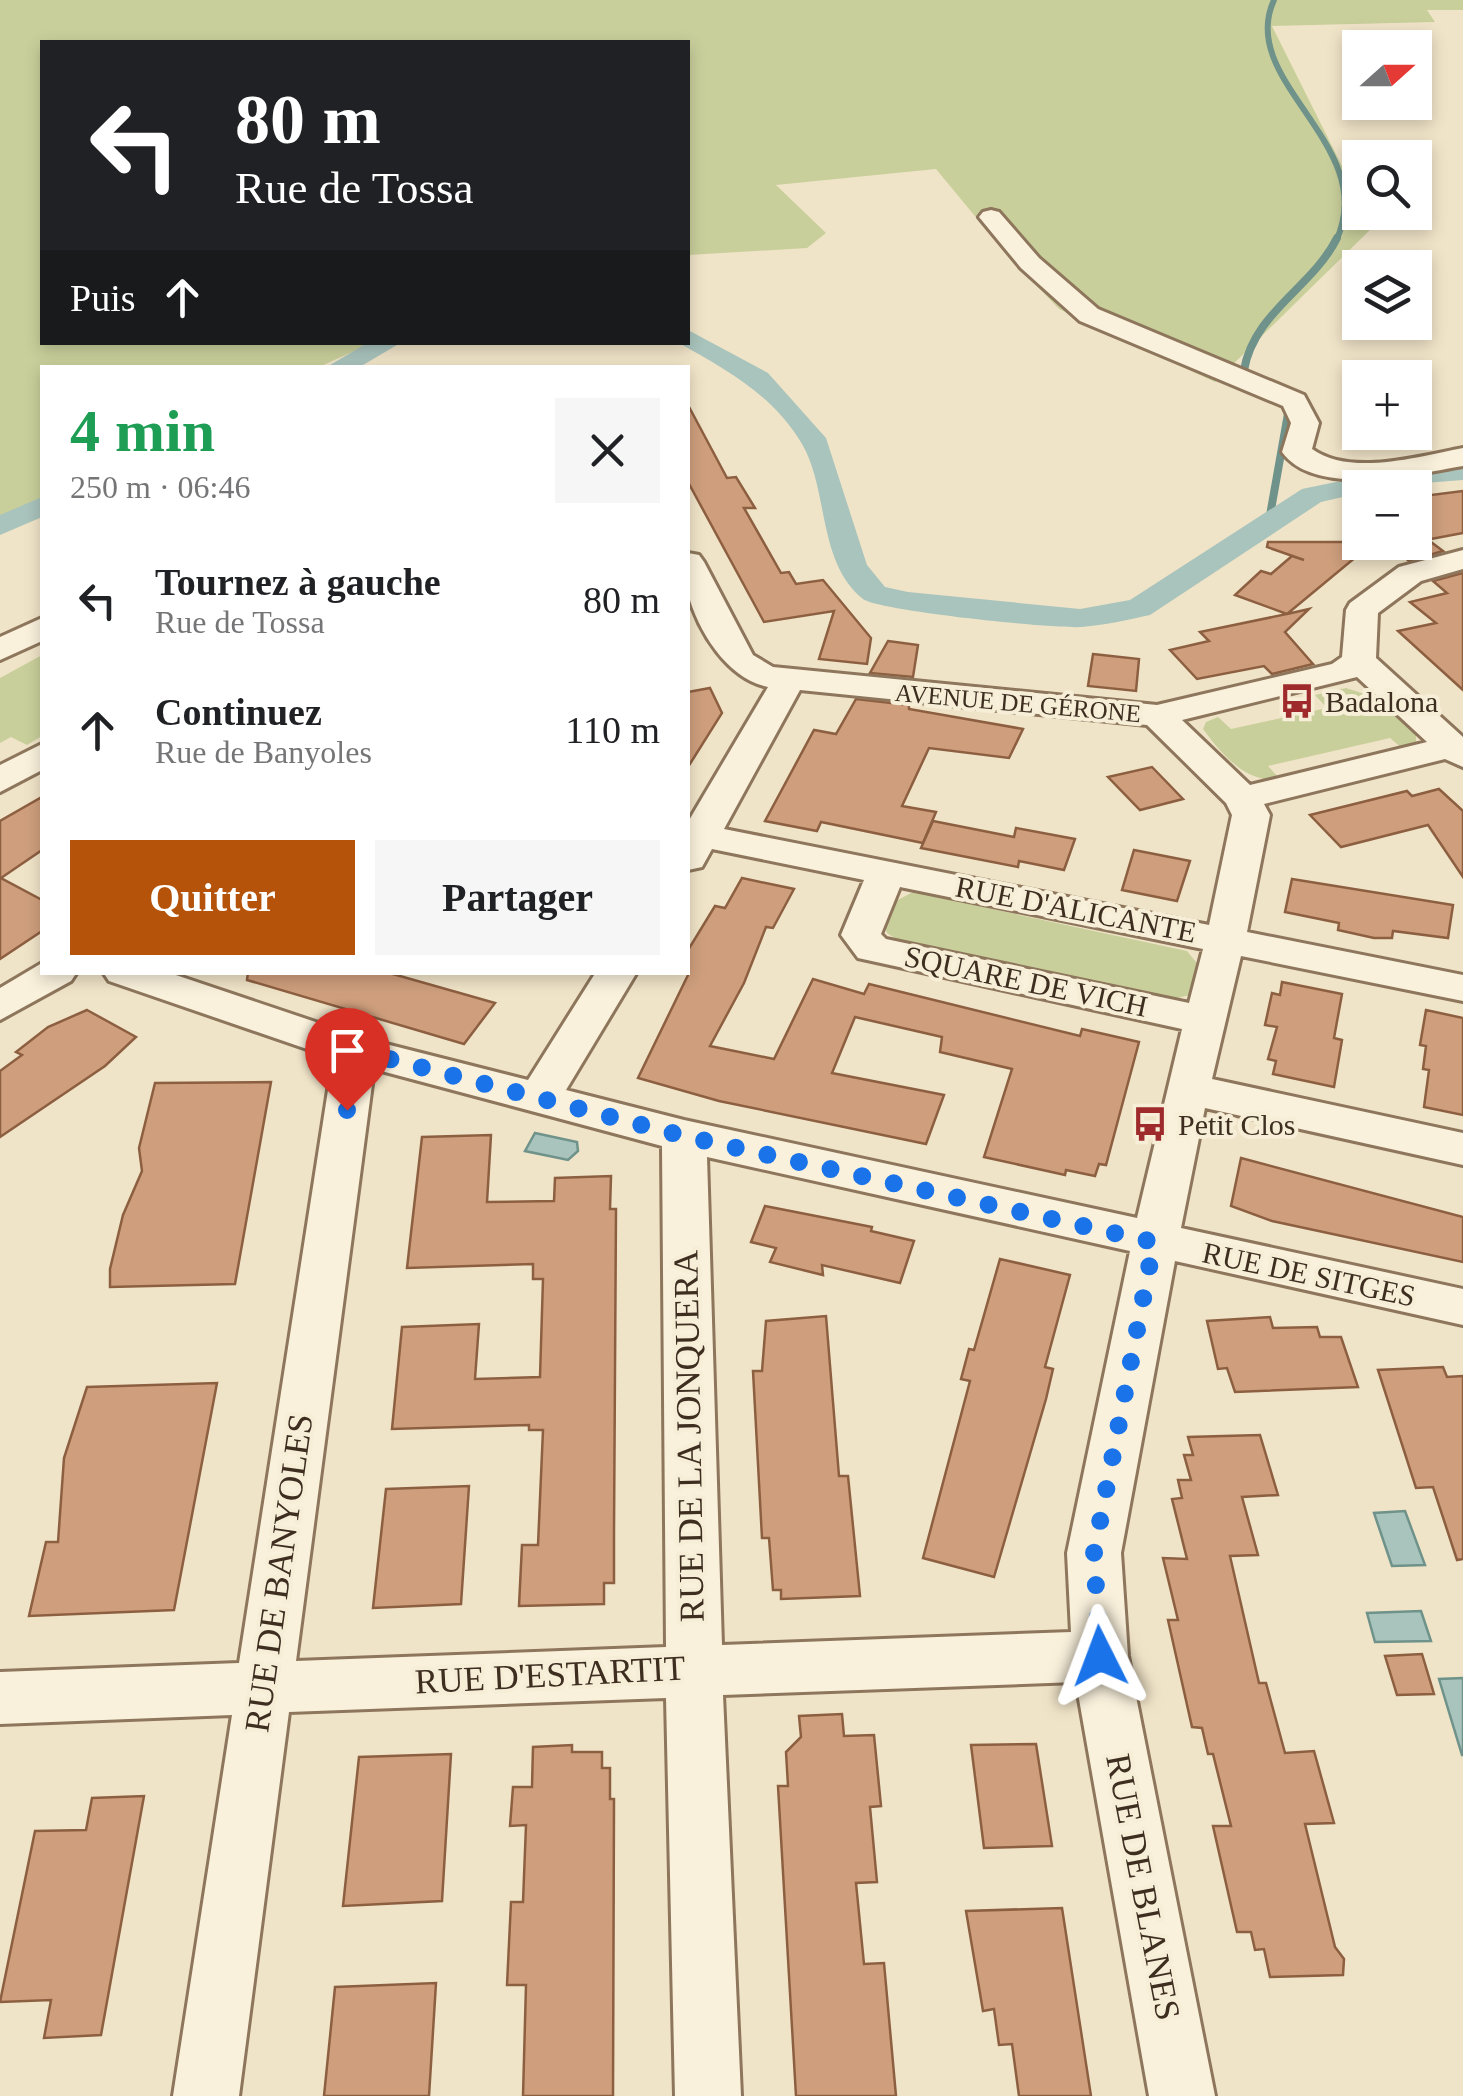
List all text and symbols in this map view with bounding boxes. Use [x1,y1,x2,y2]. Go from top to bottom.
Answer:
north arrow [1342,30,1432,120]
map controls [1342,30,1432,560]
icon: left [70,80,200,210]
text: 80 m [235,81,381,158]
button: search [1342,140,1432,230]
text: Rue de Tossa [235,163,474,213]
button: layers [1342,250,1432,340]
icon: ahead [155,270,210,325]
text: Puis [70,277,135,319]
button: + [1342,360,1432,450]
text: 4 min [70,398,215,464]
button: close [555,398,660,503]
text: 250 m · 06:46 [70,469,250,505]
button: − [1342,470,1432,560]
text: Tournez à gauche [155,561,441,603]
icon: left [70,573,125,628]
text: 80 m [583,579,660,621]
text: Rue de Tossa [155,604,325,640]
street label: AVENUE DE GÉRONE [894,679,1142,727]
bus stop icon: Badalona [1278,682,1316,720]
place label: Badalona [1325,685,1438,718]
text: Continuez [155,691,322,733]
icon: ahead [70,703,125,758]
text: 110 m [565,709,660,751]
text: Rue de Banyoles [155,734,372,770]
button: Quitter [70,840,355,955]
button: Partager [375,840,660,955]
street label: RUE D'ALICANTE [953,869,1199,949]
street label: SQUARE DE VICH [901,939,1151,1023]
pin [305,1008,390,1111]
icon: arrive [320,1023,375,1078]
bus stop icon: Petit Clos [1131,1105,1169,1143]
place label: Petit Clos [1178,1108,1296,1141]
street label: RUE DE SITGES [1200,1235,1418,1313]
street label: RUE DE LA JONQUERA [666,1249,712,1622]
street label: RUE DE BANYOLES [237,1411,321,1735]
position arrow [1048,1604,1152,1708]
street label: RUE D'ESTARTIT [414,1648,686,1702]
street label: RUE DE BLANES [1098,1751,1188,2023]

